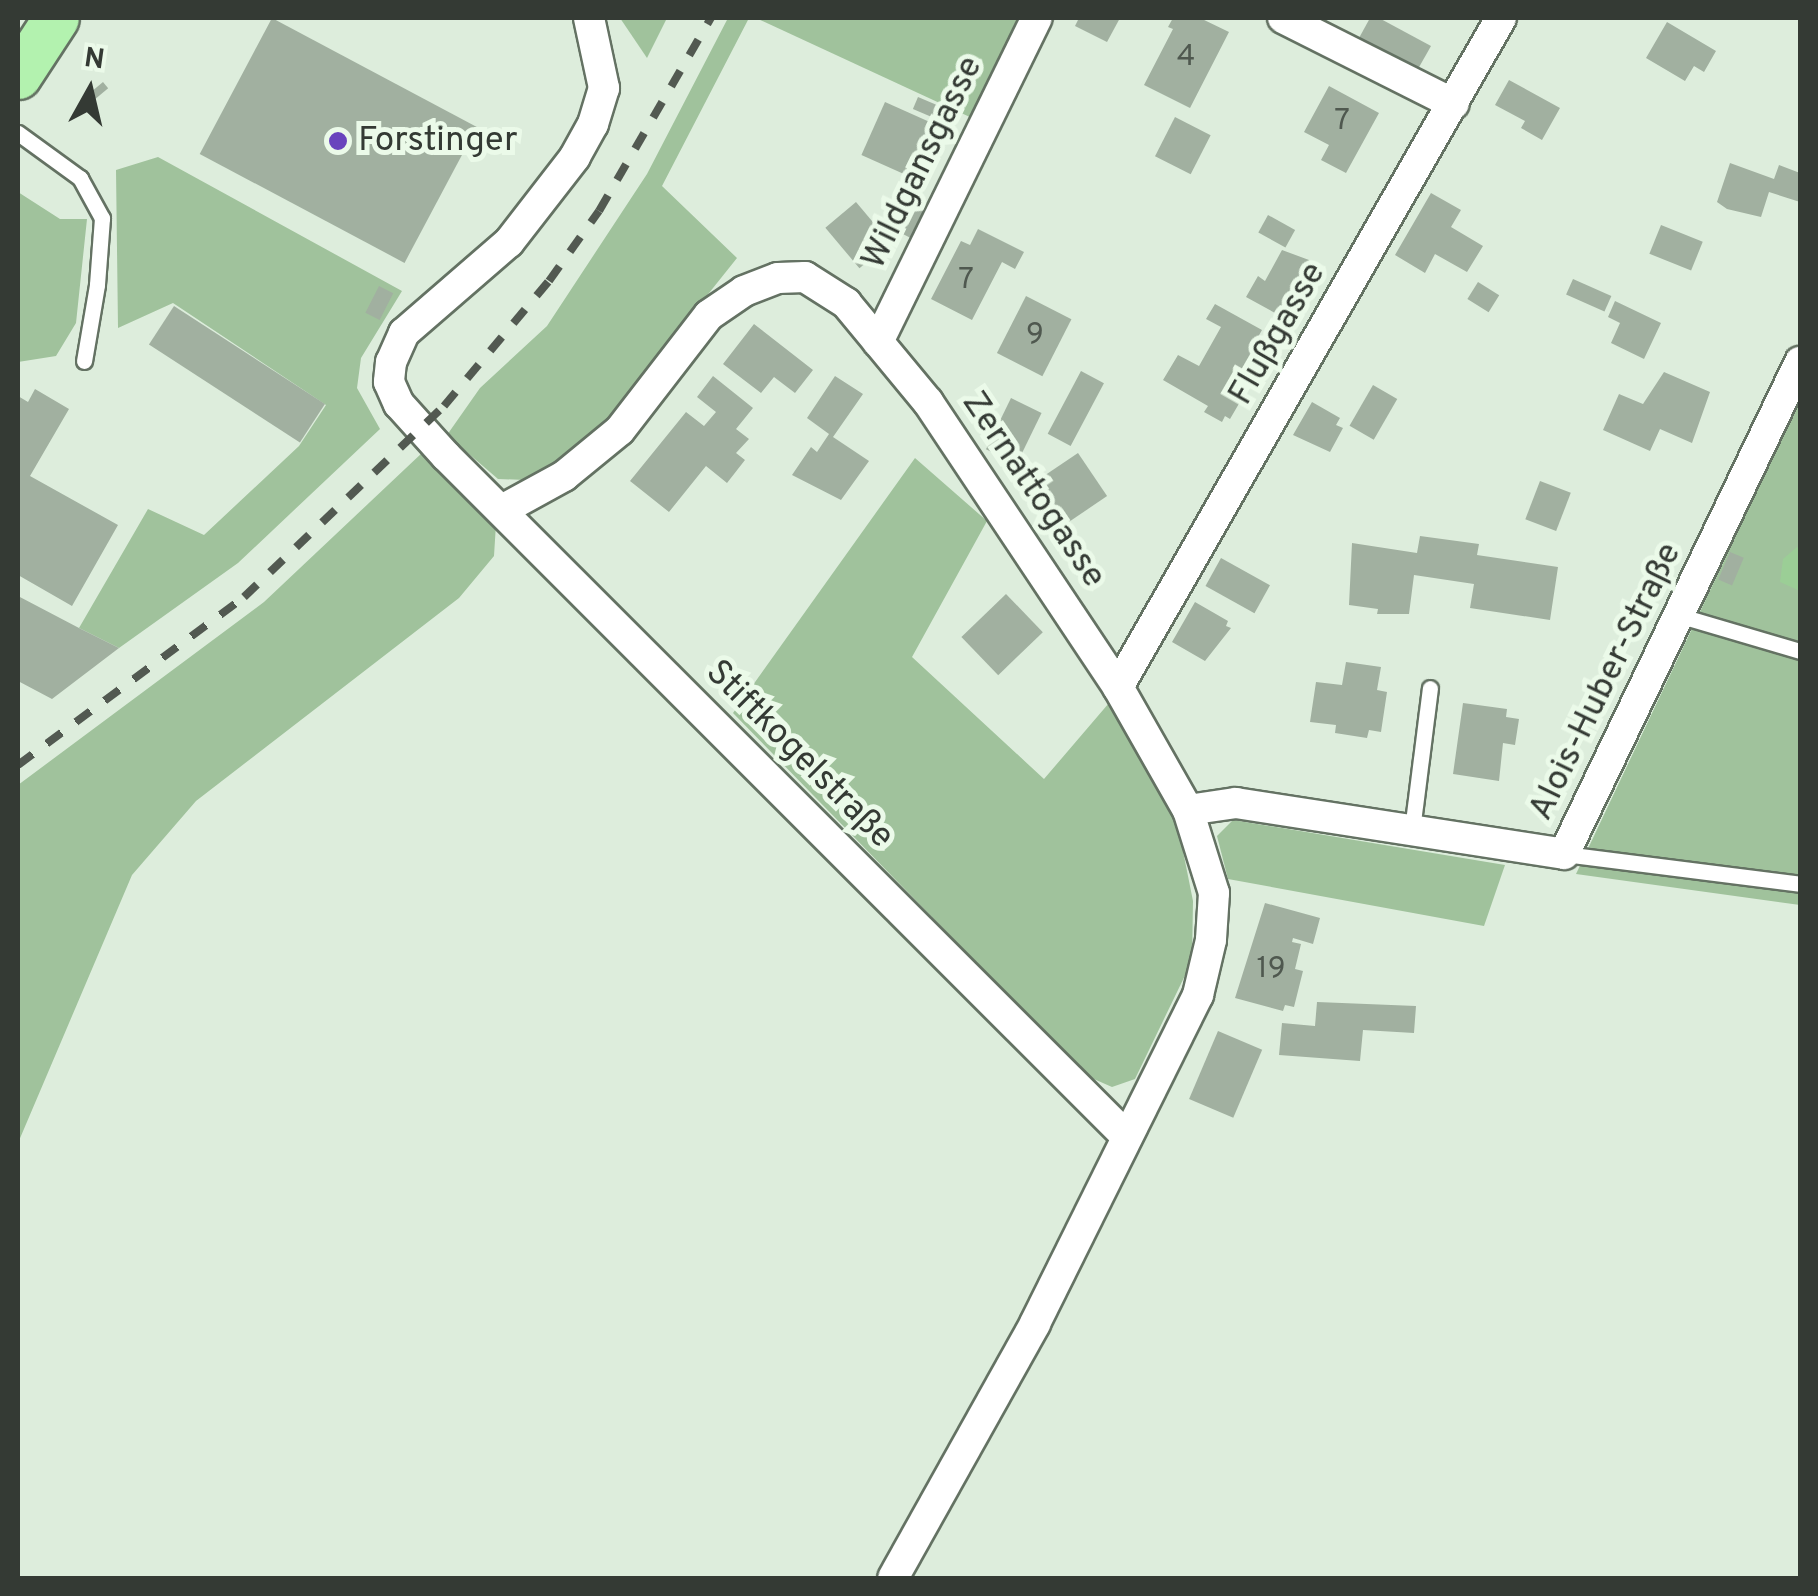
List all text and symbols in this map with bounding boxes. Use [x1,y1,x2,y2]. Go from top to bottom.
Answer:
north arrow [40,40,140,140]
house number: 4 [1177,40,1195,76]
text: N [82,41,107,80]
street label: Wildgansgasse [853,50,993,276]
house number: 7 [1334,104,1350,140]
place label: Forstinger [358,120,518,162]
marker: Forstinger [327,130,349,152]
street label: Flußgasse [1220,255,1336,413]
house number: 7 [958,263,974,299]
house number: 9 [1026,318,1044,354]
street label: Zernattogasse [952,384,1114,596]
street label: Alois-Huber-Straße [1521,536,1691,828]
street label: Stiftkogelstraße [696,652,902,858]
house number: 19 [1256,952,1286,988]

